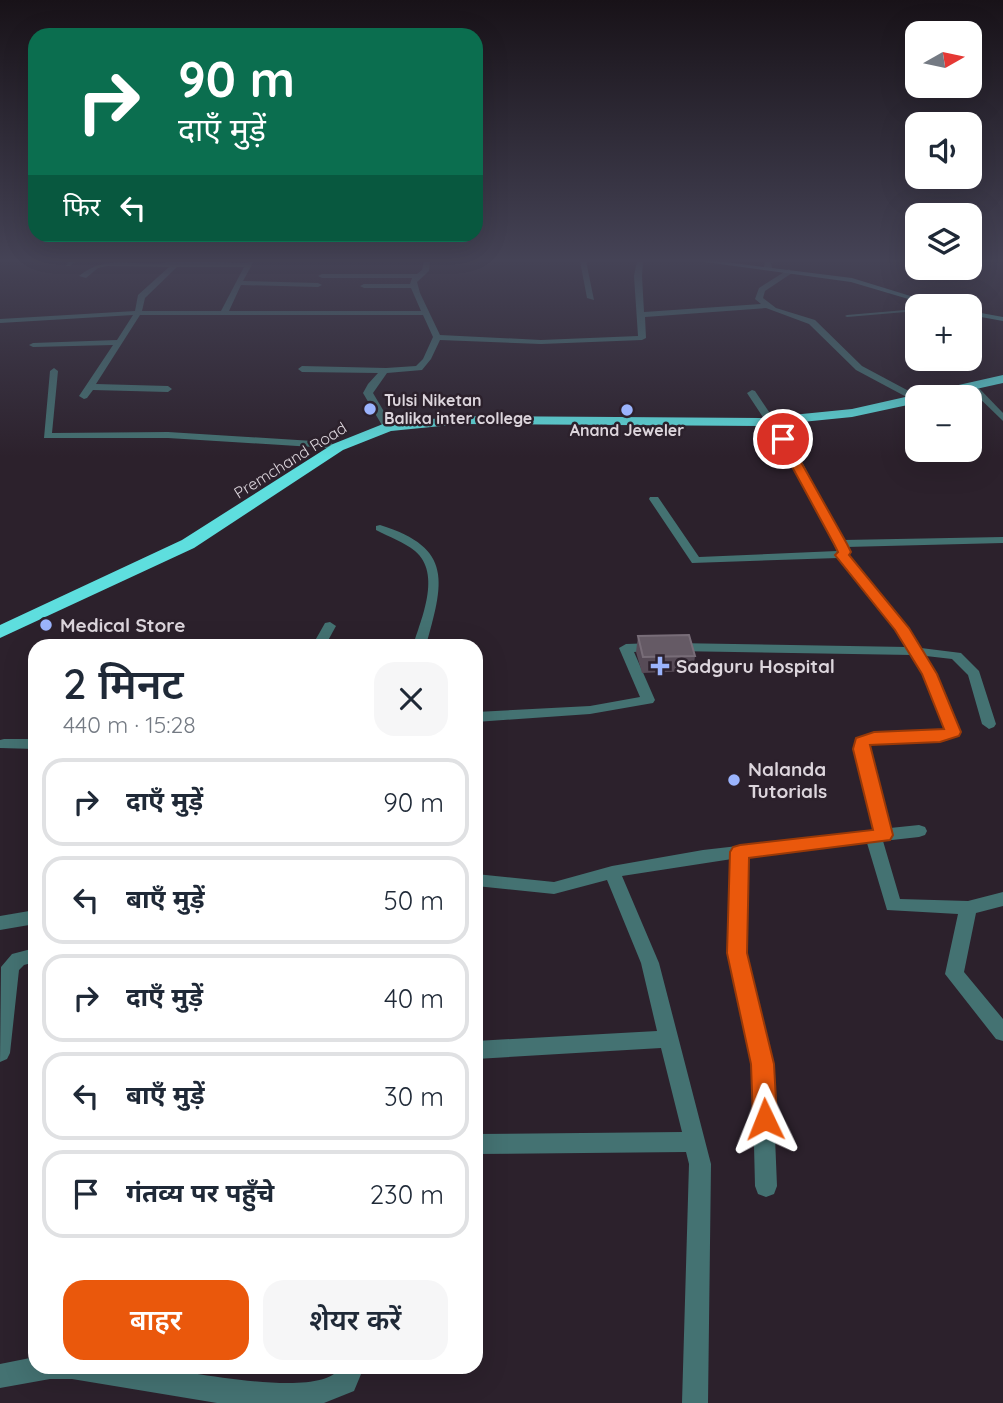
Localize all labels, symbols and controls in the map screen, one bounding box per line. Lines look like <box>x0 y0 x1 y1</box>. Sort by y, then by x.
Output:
north arrow <box>905 21 982 98</box>
map controls <box>905 21 982 462</box>
text: 90 m <box>178 48 295 109</box>
icon: right <box>63 56 154 147</box>
text: दाएँ मुड़ें <box>178 109 266 149</box>
button: sound <box>905 112 982 189</box>
icon: left <box>114 189 152 227</box>
text: फिर <box>63 190 100 223</box>
button: layers <box>905 203 982 280</box>
button: + <box>905 294 982 371</box>
button: − <box>905 385 982 462</box>
place label: Tulsi Niketan Balika inter college <box>384 390 532 428</box>
marker: Tulsi Niketan Balika inter college <box>362 401 378 417</box>
marker: Anand Jeweler <box>619 402 635 418</box>
pin <box>753 409 813 469</box>
street label: Premchand Road <box>230 417 350 503</box>
place label: Anand Jeweler <box>570 420 684 440</box>
icon: arrive <box>764 420 802 458</box>
place label: Medical Store <box>60 613 185 637</box>
marker: Medical Store <box>38 617 54 633</box>
place label: Sadguru Hospital <box>676 654 835 678</box>
marker: Sadguru Hospital <box>650 656 670 676</box>
text: 2 मिनट <box>63 657 184 710</box>
button: close <box>374 662 448 736</box>
text: 440 m · 15:28 <box>63 710 196 739</box>
place label: Nalanda Tutorials <box>748 757 827 803</box>
marker: Nalanda Tutorials <box>726 772 742 788</box>
icon: right <box>67 783 105 821</box>
text: दाएँ मुड़ें <box>126 784 203 817</box>
text: 90 m <box>383 786 444 819</box>
icon: left <box>67 881 105 919</box>
text: बाएँ मुड़ें <box>126 882 205 915</box>
text: 50 m <box>384 884 444 917</box>
icon: right <box>67 979 105 1017</box>
text: दाएँ मुड़ें <box>126 980 203 1013</box>
text: 40 m <box>384 982 444 1015</box>
icon: left <box>67 1077 105 1115</box>
text: बाएँ मुड़ें <box>126 1078 205 1111</box>
text: 30 m <box>384 1080 444 1113</box>
position arrow <box>728 1082 802 1156</box>
icon: arrive <box>67 1175 105 1213</box>
text: गंतव्य पर पहुँचे <box>126 1176 274 1209</box>
text: 230 m <box>370 1178 444 1211</box>
button: बाहर <box>63 1280 249 1360</box>
button: शेयर करें <box>263 1280 448 1360</box>

